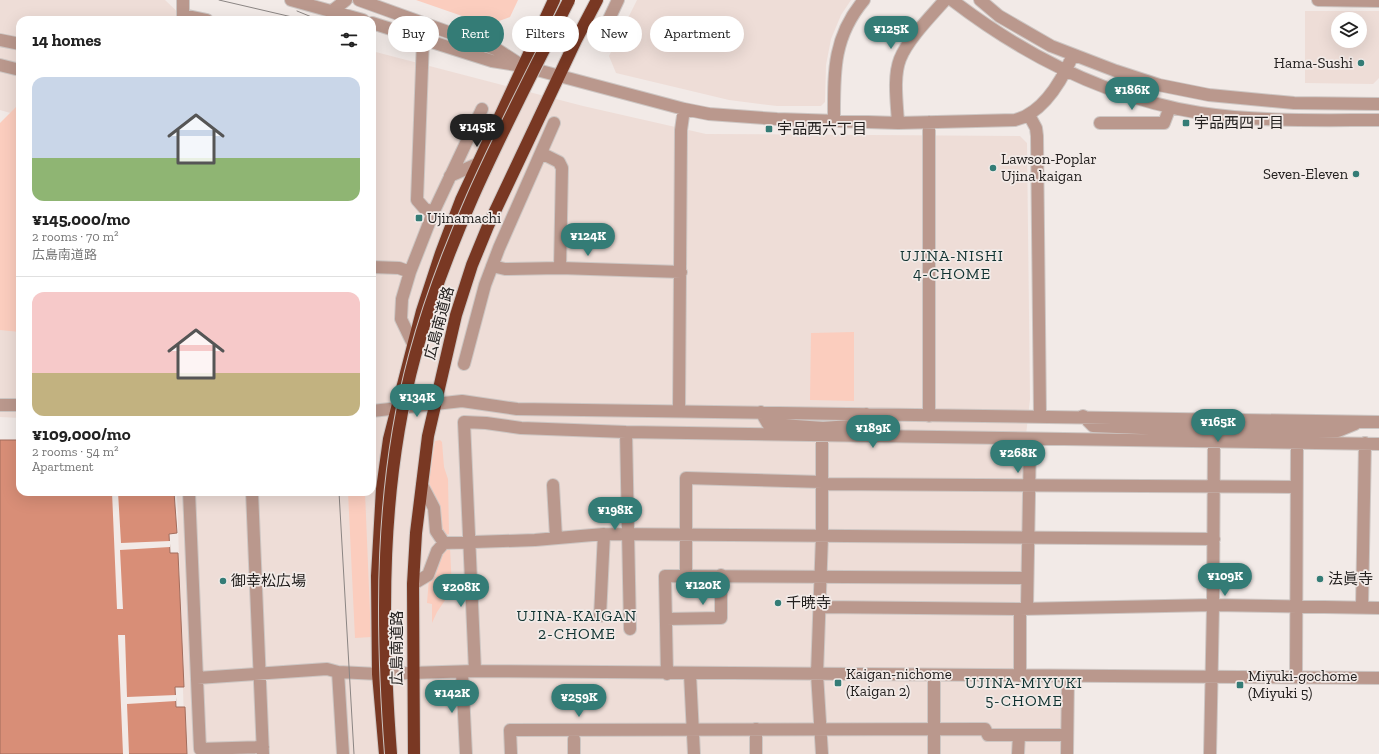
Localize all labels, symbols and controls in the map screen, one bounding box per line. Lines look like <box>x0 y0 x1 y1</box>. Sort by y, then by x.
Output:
map controls <box>1331 12 1367 48</box>
button: layers <box>1331 12 1367 48</box>
chip: Buy <box>388 16 439 52</box>
chip: Rent <box>447 16 504 52</box>
chip: Filters <box>512 16 579 52</box>
chip: New <box>587 16 642 52</box>
chip: Apartment <box>650 16 744 52</box>
pin: ¥125K <box>863 16 919 50</box>
text: ¥125K <box>873 21 909 36</box>
icon: filters <box>338 29 360 51</box>
text: 14 homes <box>32 30 101 50</box>
place label: Hama-Sushi <box>1274 54 1353 72</box>
marker: Hama-Sushi <box>1356 58 1366 68</box>
pin: ¥186K <box>1104 77 1160 111</box>
text: ¥186K <box>1114 82 1150 97</box>
icon: home <box>160 103 232 175</box>
pin: ¥145K <box>449 114 505 148</box>
place label: 宇品西四丁目 <box>1194 114 1284 132</box>
marker: 宇品西四丁目 <box>1181 118 1191 128</box>
text: ¥145K <box>459 119 495 134</box>
place label: 宇品西六丁目 <box>777 120 867 138</box>
marker: 宇品西六丁目 <box>764 124 774 134</box>
place label: Lawson-Poplar Ujina kaigan <box>1001 150 1097 185</box>
marker: Lawson-Poplar Ujina kaigan <box>988 163 998 173</box>
place label: Seven-Eleven <box>1263 165 1348 183</box>
marker: Seven-Eleven <box>1351 169 1361 179</box>
text: ¥145,000/mo <box>32 209 130 229</box>
place label: Ujinamachi <box>427 209 501 227</box>
marker: Ujinamachi <box>414 213 424 223</box>
pin: ¥124K <box>560 223 616 257</box>
text: ¥124K <box>570 228 606 243</box>
text: 2 rooms · 70 m² <box>32 229 118 244</box>
district label: UJINA-NISHI 4-CHOME <box>900 246 1004 283</box>
text: 広島南道路 <box>32 247 97 262</box>
street label: 広島南道路 <box>421 284 457 362</box>
icon: home <box>160 318 232 390</box>
pin: ¥134K <box>389 384 445 418</box>
text: ¥134K <box>399 389 435 404</box>
pin: ¥165K <box>1190 409 1246 443</box>
text: ¥165K <box>1200 414 1236 429</box>
pin: ¥189K <box>845 415 901 449</box>
text: ¥189K <box>855 420 891 435</box>
text: ¥109,000/mo <box>32 424 131 444</box>
pin: ¥268K <box>990 440 1046 474</box>
text: 2 rooms · 54 m² <box>32 444 118 459</box>
text: ¥268K <box>999 445 1037 460</box>
text: Apartment <box>32 459 94 474</box>
pin: ¥198K <box>587 497 643 531</box>
text: ¥198K <box>597 502 633 517</box>
pin: ¥109K <box>1197 563 1253 597</box>
text: ¥109K <box>1207 568 1243 583</box>
place label: 法眞寺 <box>1328 570 1373 588</box>
place label: 御幸松広場 <box>231 572 306 590</box>
pin: ¥120K <box>675 572 731 606</box>
pin: ¥208K <box>433 574 489 608</box>
marker: 法眞寺 <box>1315 574 1325 584</box>
marker: 御幸松広場 <box>218 576 228 586</box>
text: ¥120K <box>685 577 721 592</box>
text: ¥208K <box>442 579 480 594</box>
place label: 千暁寺 <box>786 594 831 612</box>
marker: 千暁寺 <box>773 598 783 608</box>
district label: UJINA-KAIGAN 2-CHOME <box>517 606 637 643</box>
street label: 広島南道路 <box>388 610 406 686</box>
place label: Kaigan-nichome (Kaigan 2) <box>846 665 952 700</box>
place label: Miyuki-gochome (Miyuki 5) <box>1248 667 1357 702</box>
district label: UJINA-MIYUKI 5-CHOME <box>965 673 1083 710</box>
marker: Kaigan-nichome (Kaigan 2) <box>833 678 843 688</box>
pin: ¥142K <box>424 680 480 714</box>
marker: Miyuki-gochome (Miyuki 5) <box>1235 680 1245 690</box>
pin: ¥259K <box>551 684 607 718</box>
text: ¥142K <box>434 685 470 700</box>
text: ¥259K <box>560 689 598 704</box>

